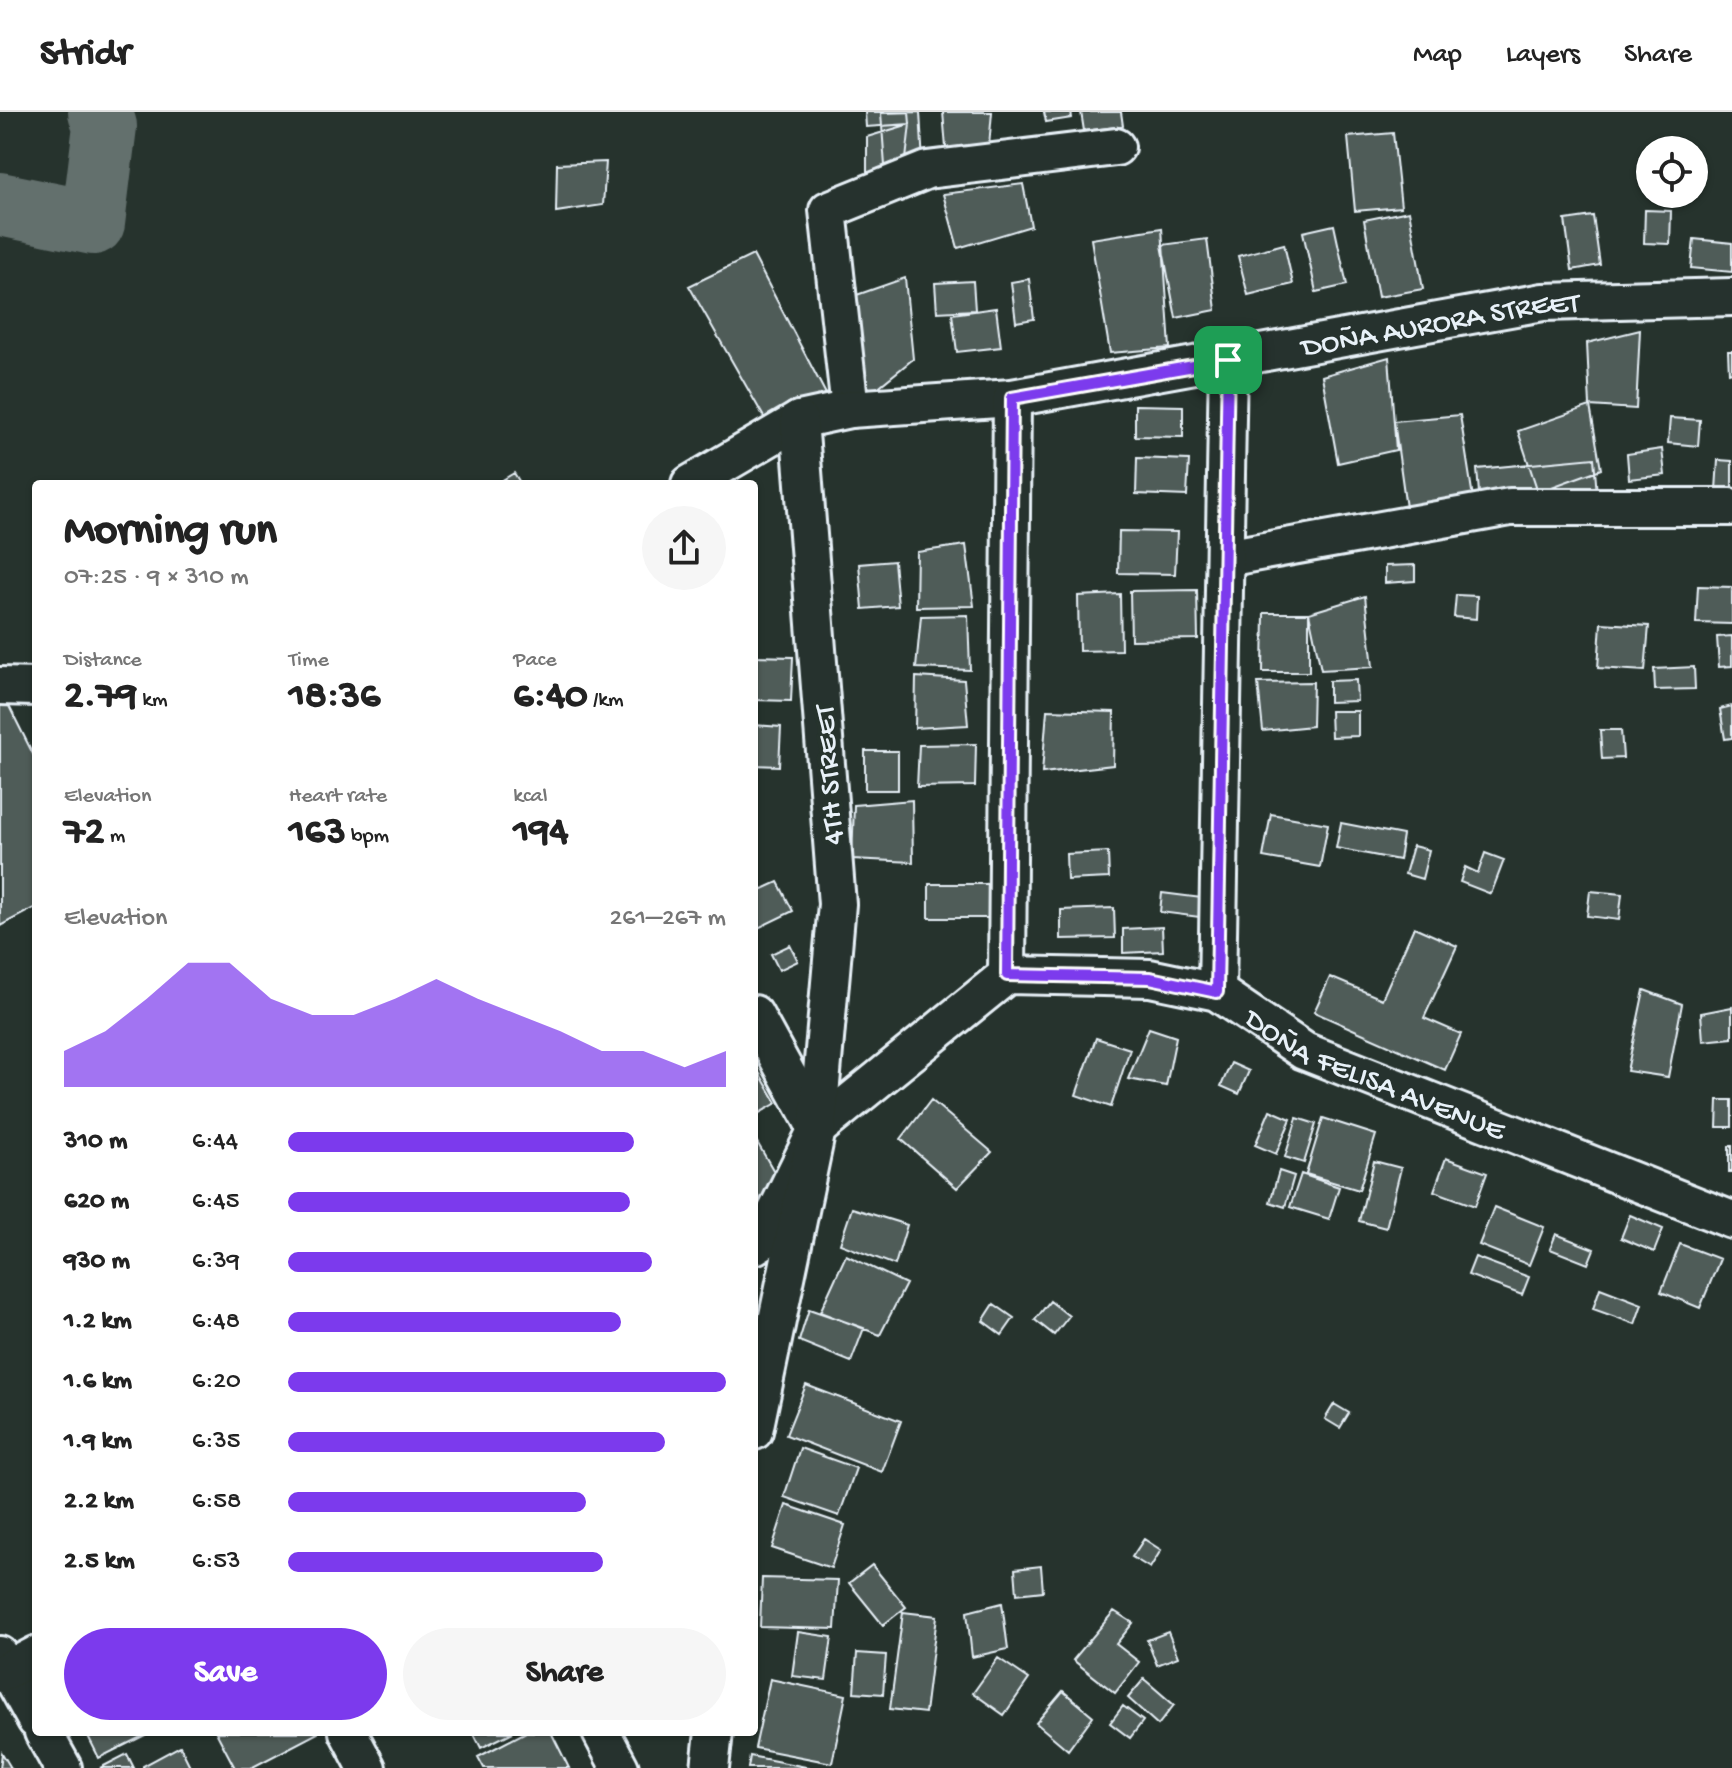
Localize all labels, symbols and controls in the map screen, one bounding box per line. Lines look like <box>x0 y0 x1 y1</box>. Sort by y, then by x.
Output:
text: Stridr <box>40 33 131 77</box>
text: Map <box>1413 39 1462 72</box>
text: Layers <box>1506 39 1580 72</box>
text: Share <box>1624 39 1692 72</box>
map controls <box>1636 136 1708 208</box>
button: locate <box>1636 136 1708 208</box>
street label: DOÑA AURORA STREET <box>1297 288 1581 368</box>
pin <box>1194 326 1262 394</box>
icon: arrive <box>1206 338 1250 382</box>
button: share <box>642 506 726 590</box>
text: Morning run <box>64 507 277 559</box>
text: 07:25 · 9 × 310 m <box>64 563 249 594</box>
text: Distance <box>64 648 142 674</box>
text: Time <box>289 648 329 674</box>
text: Pace <box>513 648 557 674</box>
text: 2.79 <box>64 674 137 721</box>
text: 18:36 <box>289 674 380 721</box>
text: 6:40 <box>513 674 588 721</box>
text: km <box>137 688 168 714</box>
text: /km <box>588 688 624 714</box>
street label: 4TH STREET <box>809 702 854 846</box>
text: Elevation <box>64 784 151 810</box>
text: Heart rate <box>289 784 387 810</box>
text: kcal <box>513 784 548 810</box>
text: 72 <box>64 810 104 857</box>
text: 163 <box>289 810 346 857</box>
text: 194 <box>513 810 568 857</box>
text: m <box>104 824 125 850</box>
text: bpm <box>346 824 389 850</box>
text: Elevation <box>64 904 167 935</box>
text: 261–267 m <box>610 904 726 935</box>
street label: DOÑA FELISA AVENUE <box>1235 1002 1510 1151</box>
text: 310 m <box>64 1127 127 1158</box>
text: 6:44 <box>192 1127 238 1158</box>
text: 620 m <box>64 1187 129 1218</box>
text: 6:45 <box>192 1187 239 1218</box>
text: 930 m <box>64 1247 130 1278</box>
text: 6:39 <box>192 1247 240 1278</box>
text: 1.2 km <box>64 1307 132 1338</box>
text: 6:48 <box>192 1307 240 1338</box>
text: 1.6 km <box>64 1367 132 1398</box>
text: 6:20 <box>192 1367 241 1398</box>
text: 1.9 km <box>64 1427 132 1458</box>
text: 6:35 <box>192 1427 241 1458</box>
text: 2.2 km <box>64 1487 134 1518</box>
text: 6:58 <box>192 1487 241 1518</box>
text: 2.5 km <box>64 1547 135 1578</box>
text: 6:53 <box>192 1547 241 1578</box>
button: Save <box>64 1628 387 1720</box>
button: Share <box>403 1628 726 1720</box>

